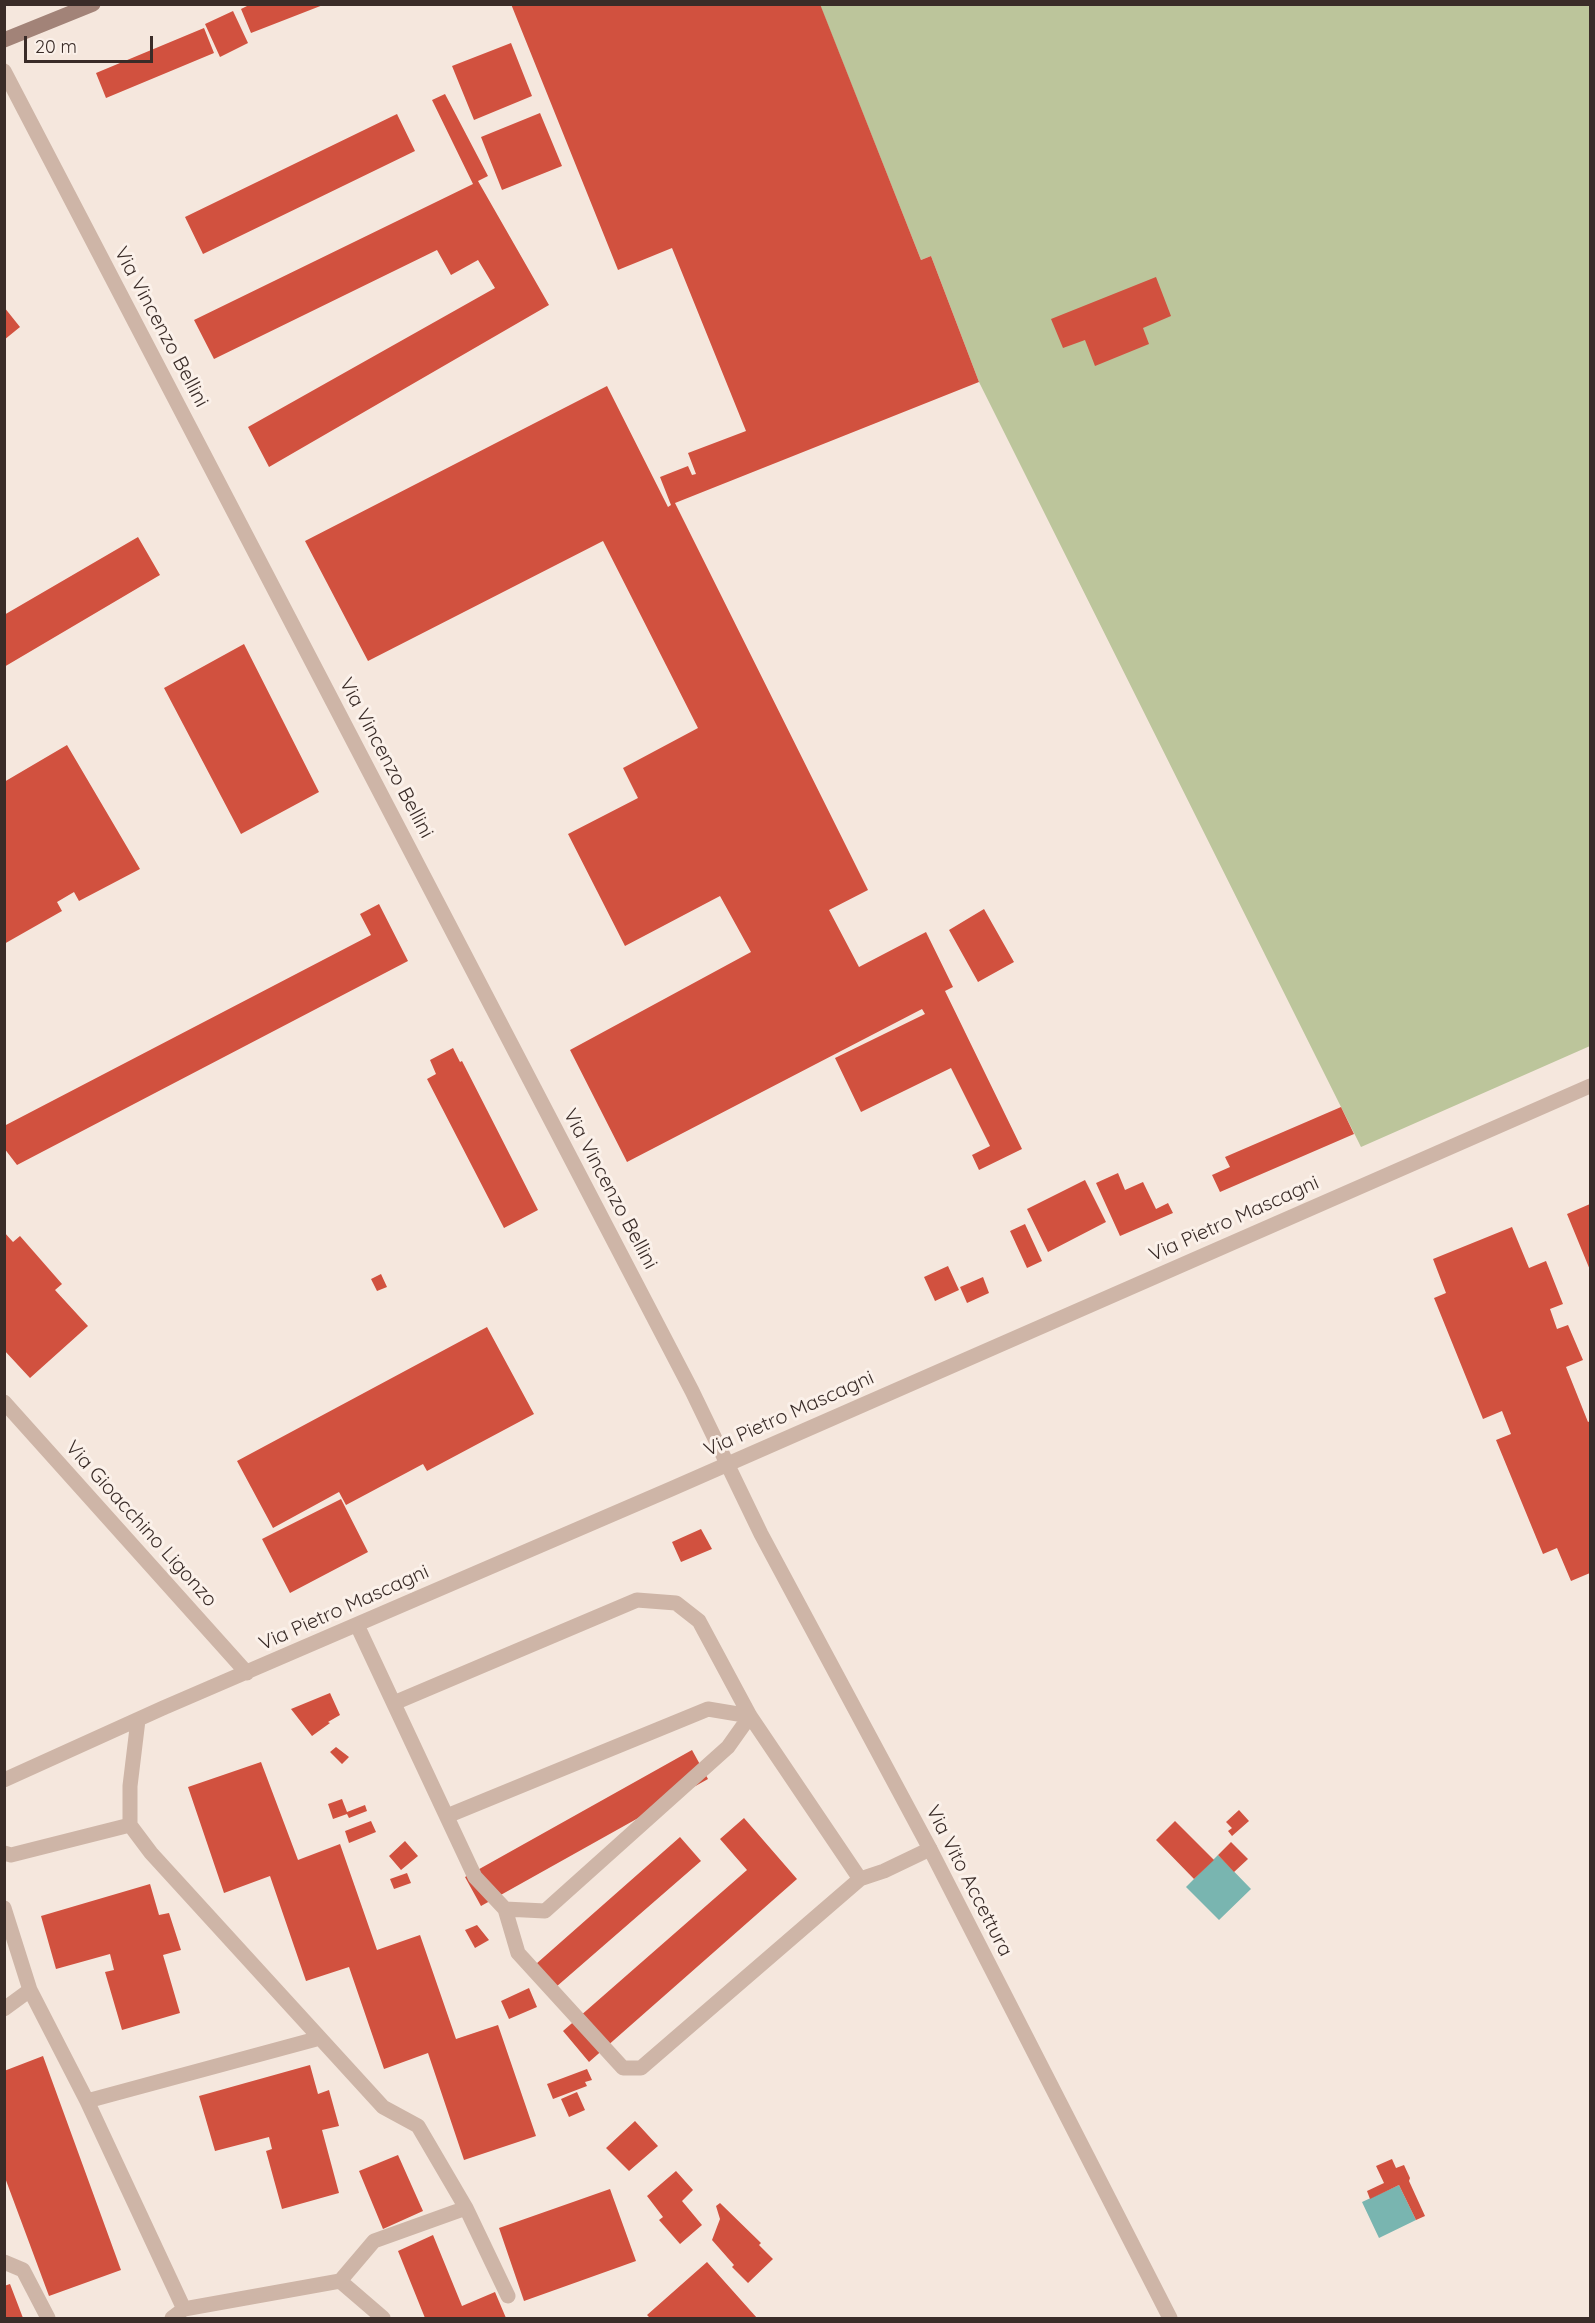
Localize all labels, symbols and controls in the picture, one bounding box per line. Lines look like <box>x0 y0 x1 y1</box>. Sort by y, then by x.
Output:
scale bar <box>27 24 156 62</box>
text: 20 m <box>35 35 77 58</box>
street label: Via Vincenzo Bellini <box>109 243 213 411</box>
street label: Via Vincenzo Bellini <box>334 674 438 842</box>
street label: Via Vincenzo Bellini <box>558 1105 662 1273</box>
street label: Via Pietro Mascagni <box>1145 1171 1323 1267</box>
street label: Via Pietro Mascagni <box>700 1366 878 1462</box>
street label: Via Gioacchino Ligonzo <box>60 1436 222 1612</box>
street label: Via Pietro Mascagni <box>255 1560 433 1656</box>
street label: Via Vito Accettura <box>921 1801 1017 1961</box>

